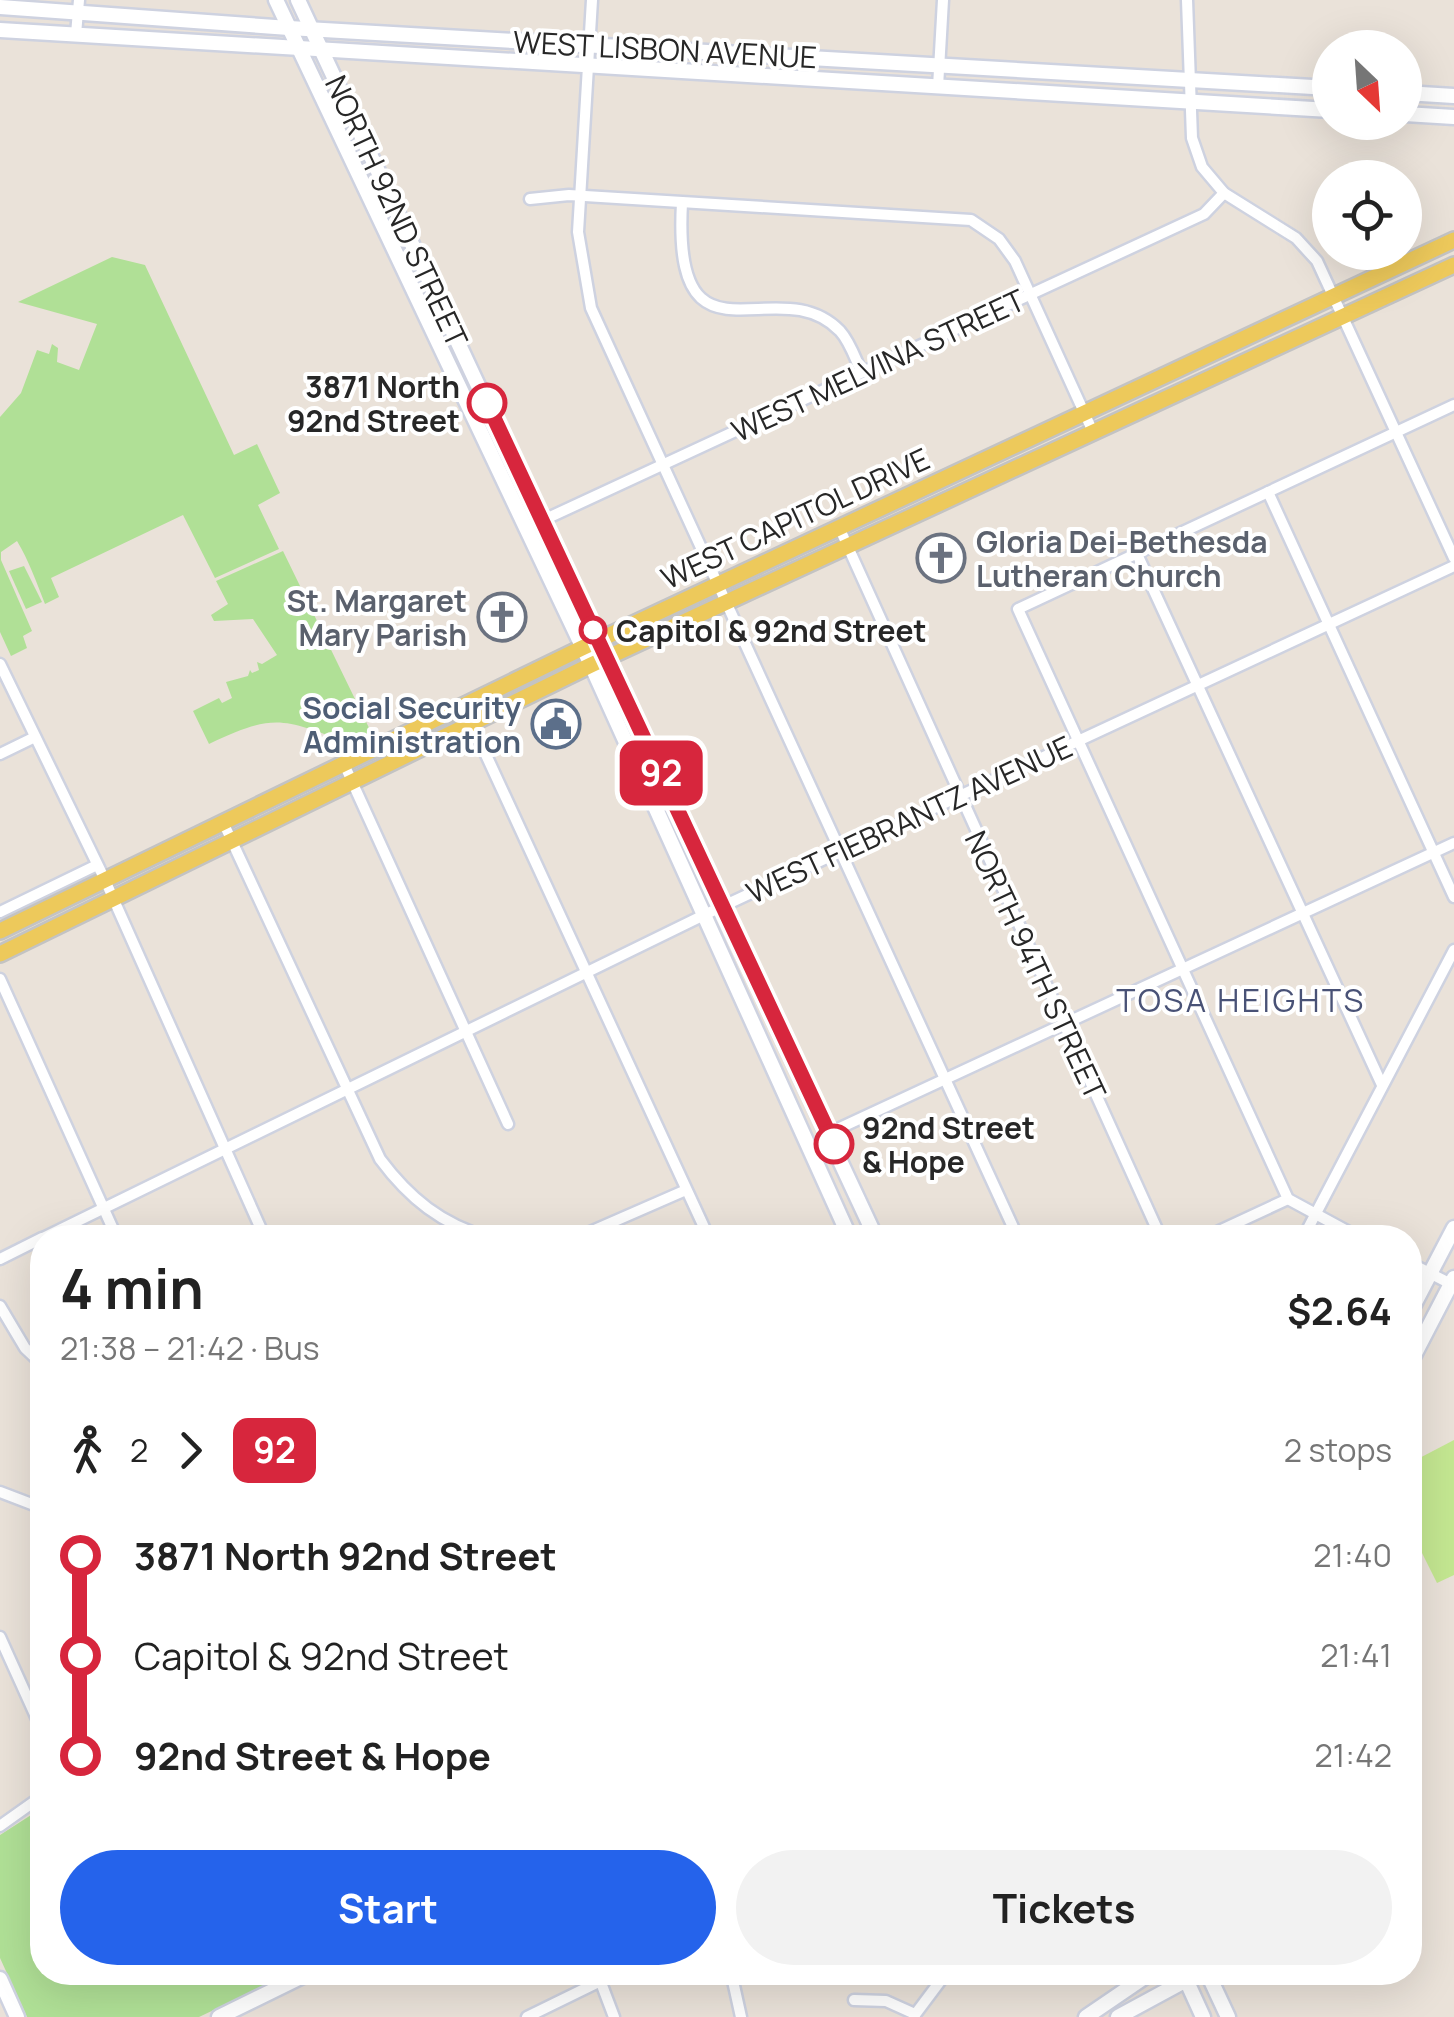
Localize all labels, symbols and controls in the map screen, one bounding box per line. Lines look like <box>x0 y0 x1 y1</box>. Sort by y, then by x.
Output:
street label: WEST LISBON AVENUE <box>512 21 818 77</box>
north arrow <box>1312 30 1422 140</box>
map controls <box>1312 30 1422 270</box>
street label: NORTH 92ND STREET <box>316 68 478 354</box>
button: locate <box>1312 160 1422 270</box>
street label: WEST MELVINA STREET <box>725 279 1031 451</box>
place label: 3871 North 92nd Street <box>287 366 460 441</box>
marker: 3871 North 92nd Street <box>468 384 506 422</box>
street label: WEST CAPITOL DRIVE <box>654 438 936 598</box>
place label: Gloria Dei-Bethesda Lutheran Church <box>976 521 1268 596</box>
church icon: Gloria Dei-Bethesda Lutheran Church <box>915 532 967 584</box>
place label: St. Margaret Mary Parish <box>286 580 467 655</box>
church icon: St. Margaret Mary Parish <box>476 591 528 643</box>
place label: Capitol & 92nd Street <box>616 610 927 651</box>
marker: Capitol & 92nd Street <box>580 617 606 643</box>
place label: Social Security Administration <box>302 687 521 762</box>
public building icon: Social Security Administration <box>530 698 582 750</box>
street label: WEST FIEBRANTZ AVENUE <box>739 725 1079 913</box>
line badge: 92 <box>616 740 706 806</box>
text: 92 <box>640 749 682 797</box>
street label: NORTH 94TH STREET <box>956 824 1116 1106</box>
district label: TOSA HEIGHTS <box>1116 978 1366 1022</box>
place label: 92nd Street & Hope <box>862 1107 1035 1182</box>
marker: 92nd Street & Hope <box>815 1125 853 1163</box>
text: 4 min <box>60 1250 204 1326</box>
text: $2.64 <box>1287 1284 1392 1336</box>
text: 21:38 – 21:42 · Bus <box>60 1326 320 1370</box>
icon: walk <box>60 1423 115 1478</box>
icon: forward <box>163 1423 218 1478</box>
text: 92 <box>253 1426 296 1474</box>
text: 2 <box>130 1428 148 1472</box>
text: 2 stops <box>1284 1428 1392 1472</box>
text: 3871 North 92nd Street <box>134 1529 557 1581</box>
text: 21:40 <box>1313 1533 1392 1577</box>
text: Capitol & 92nd Street <box>134 1629 509 1681</box>
text: 21:41 <box>1320 1633 1392 1677</box>
text: 92nd Street & Hope <box>134 1729 491 1781</box>
text: 21:42 <box>1315 1733 1392 1777</box>
button: Start <box>60 1850 716 1965</box>
button: Tickets <box>736 1850 1392 1965</box>

